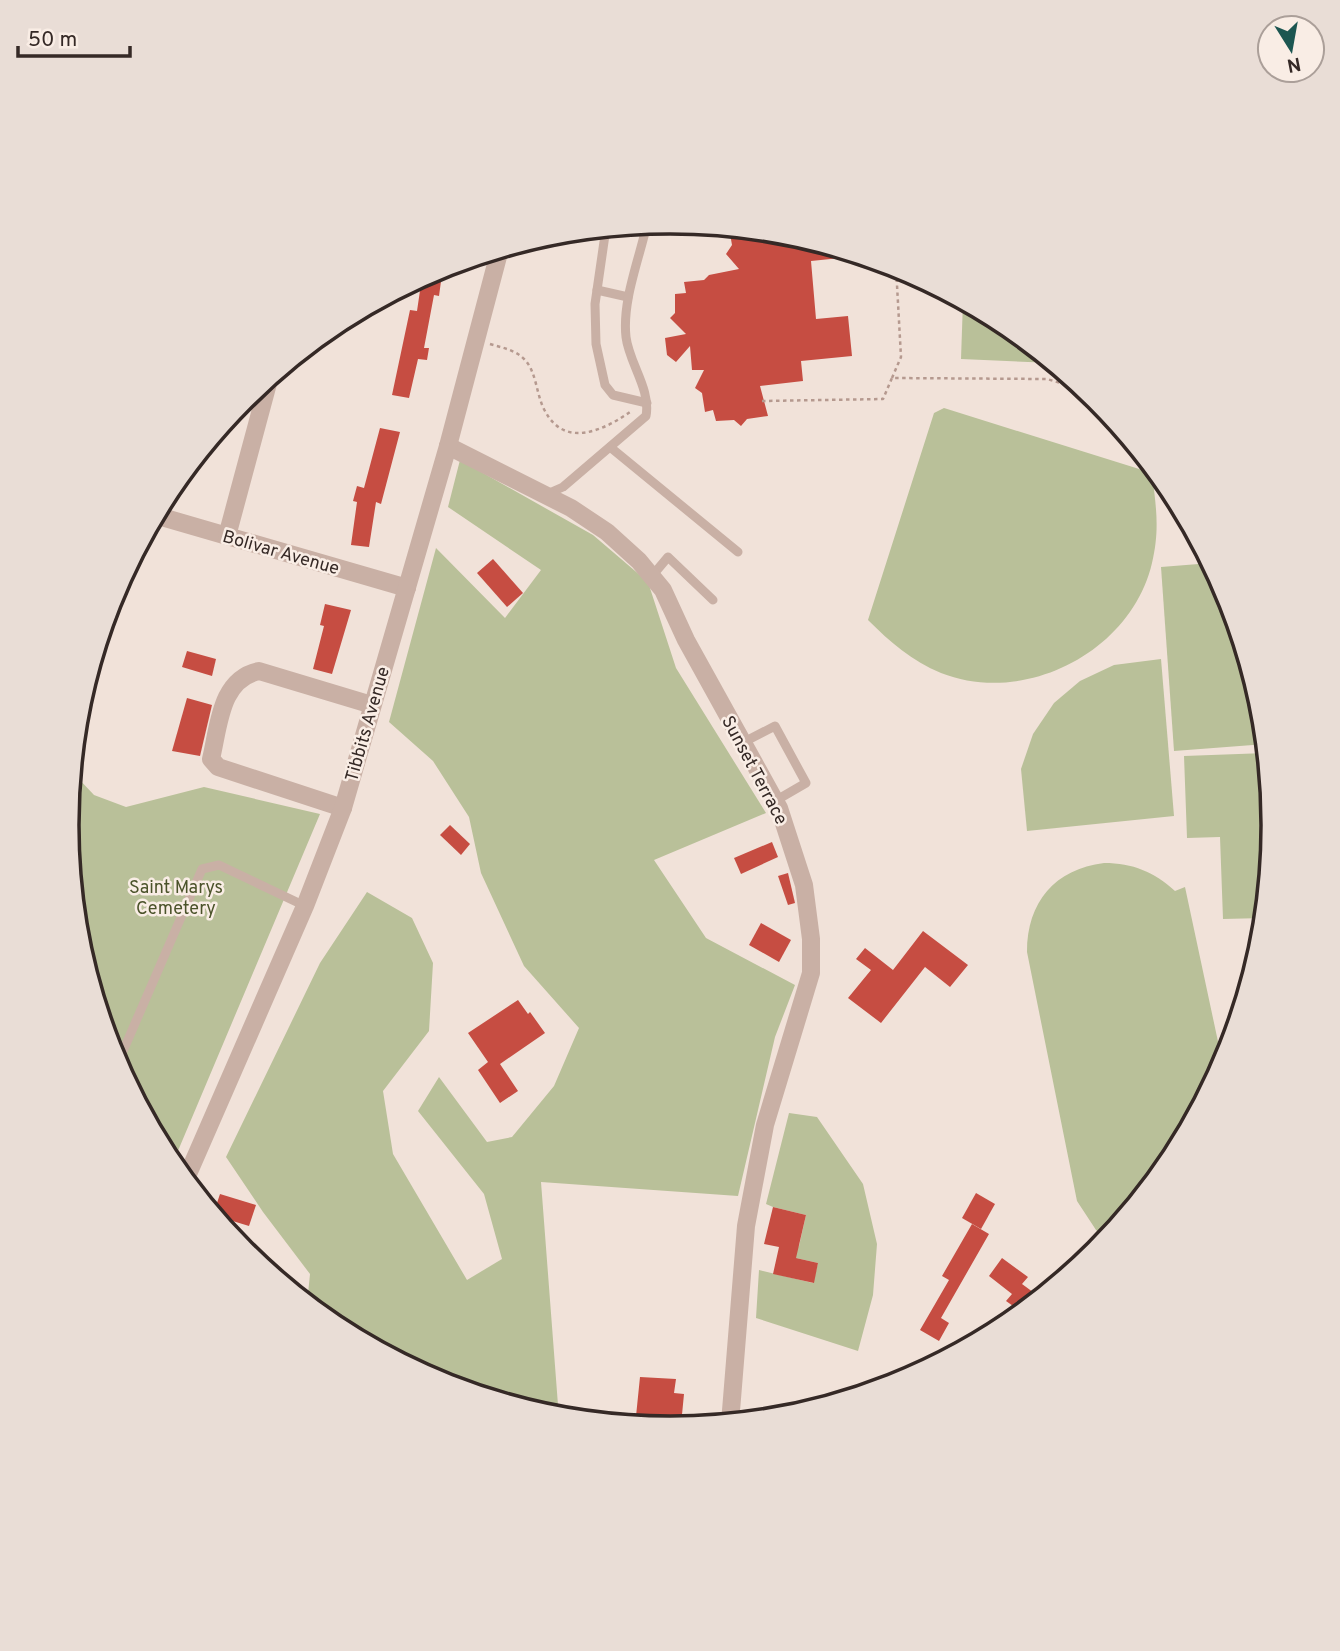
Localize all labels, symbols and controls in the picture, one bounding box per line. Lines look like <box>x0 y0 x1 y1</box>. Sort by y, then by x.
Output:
scale bar <box>18 14 130 58</box>
north arrow <box>1256 14 1326 84</box>
text: 50 m <box>28 27 77 54</box>
text: N <box>1285 51 1303 77</box>
street label: Bolivar Avenue <box>219 526 342 581</box>
street label: Tibbits Avenue <box>341 664 396 785</box>
street label: Sunset Terrace <box>715 712 792 829</box>
park label: Saint Marys Cemetery <box>129 877 223 921</box>

